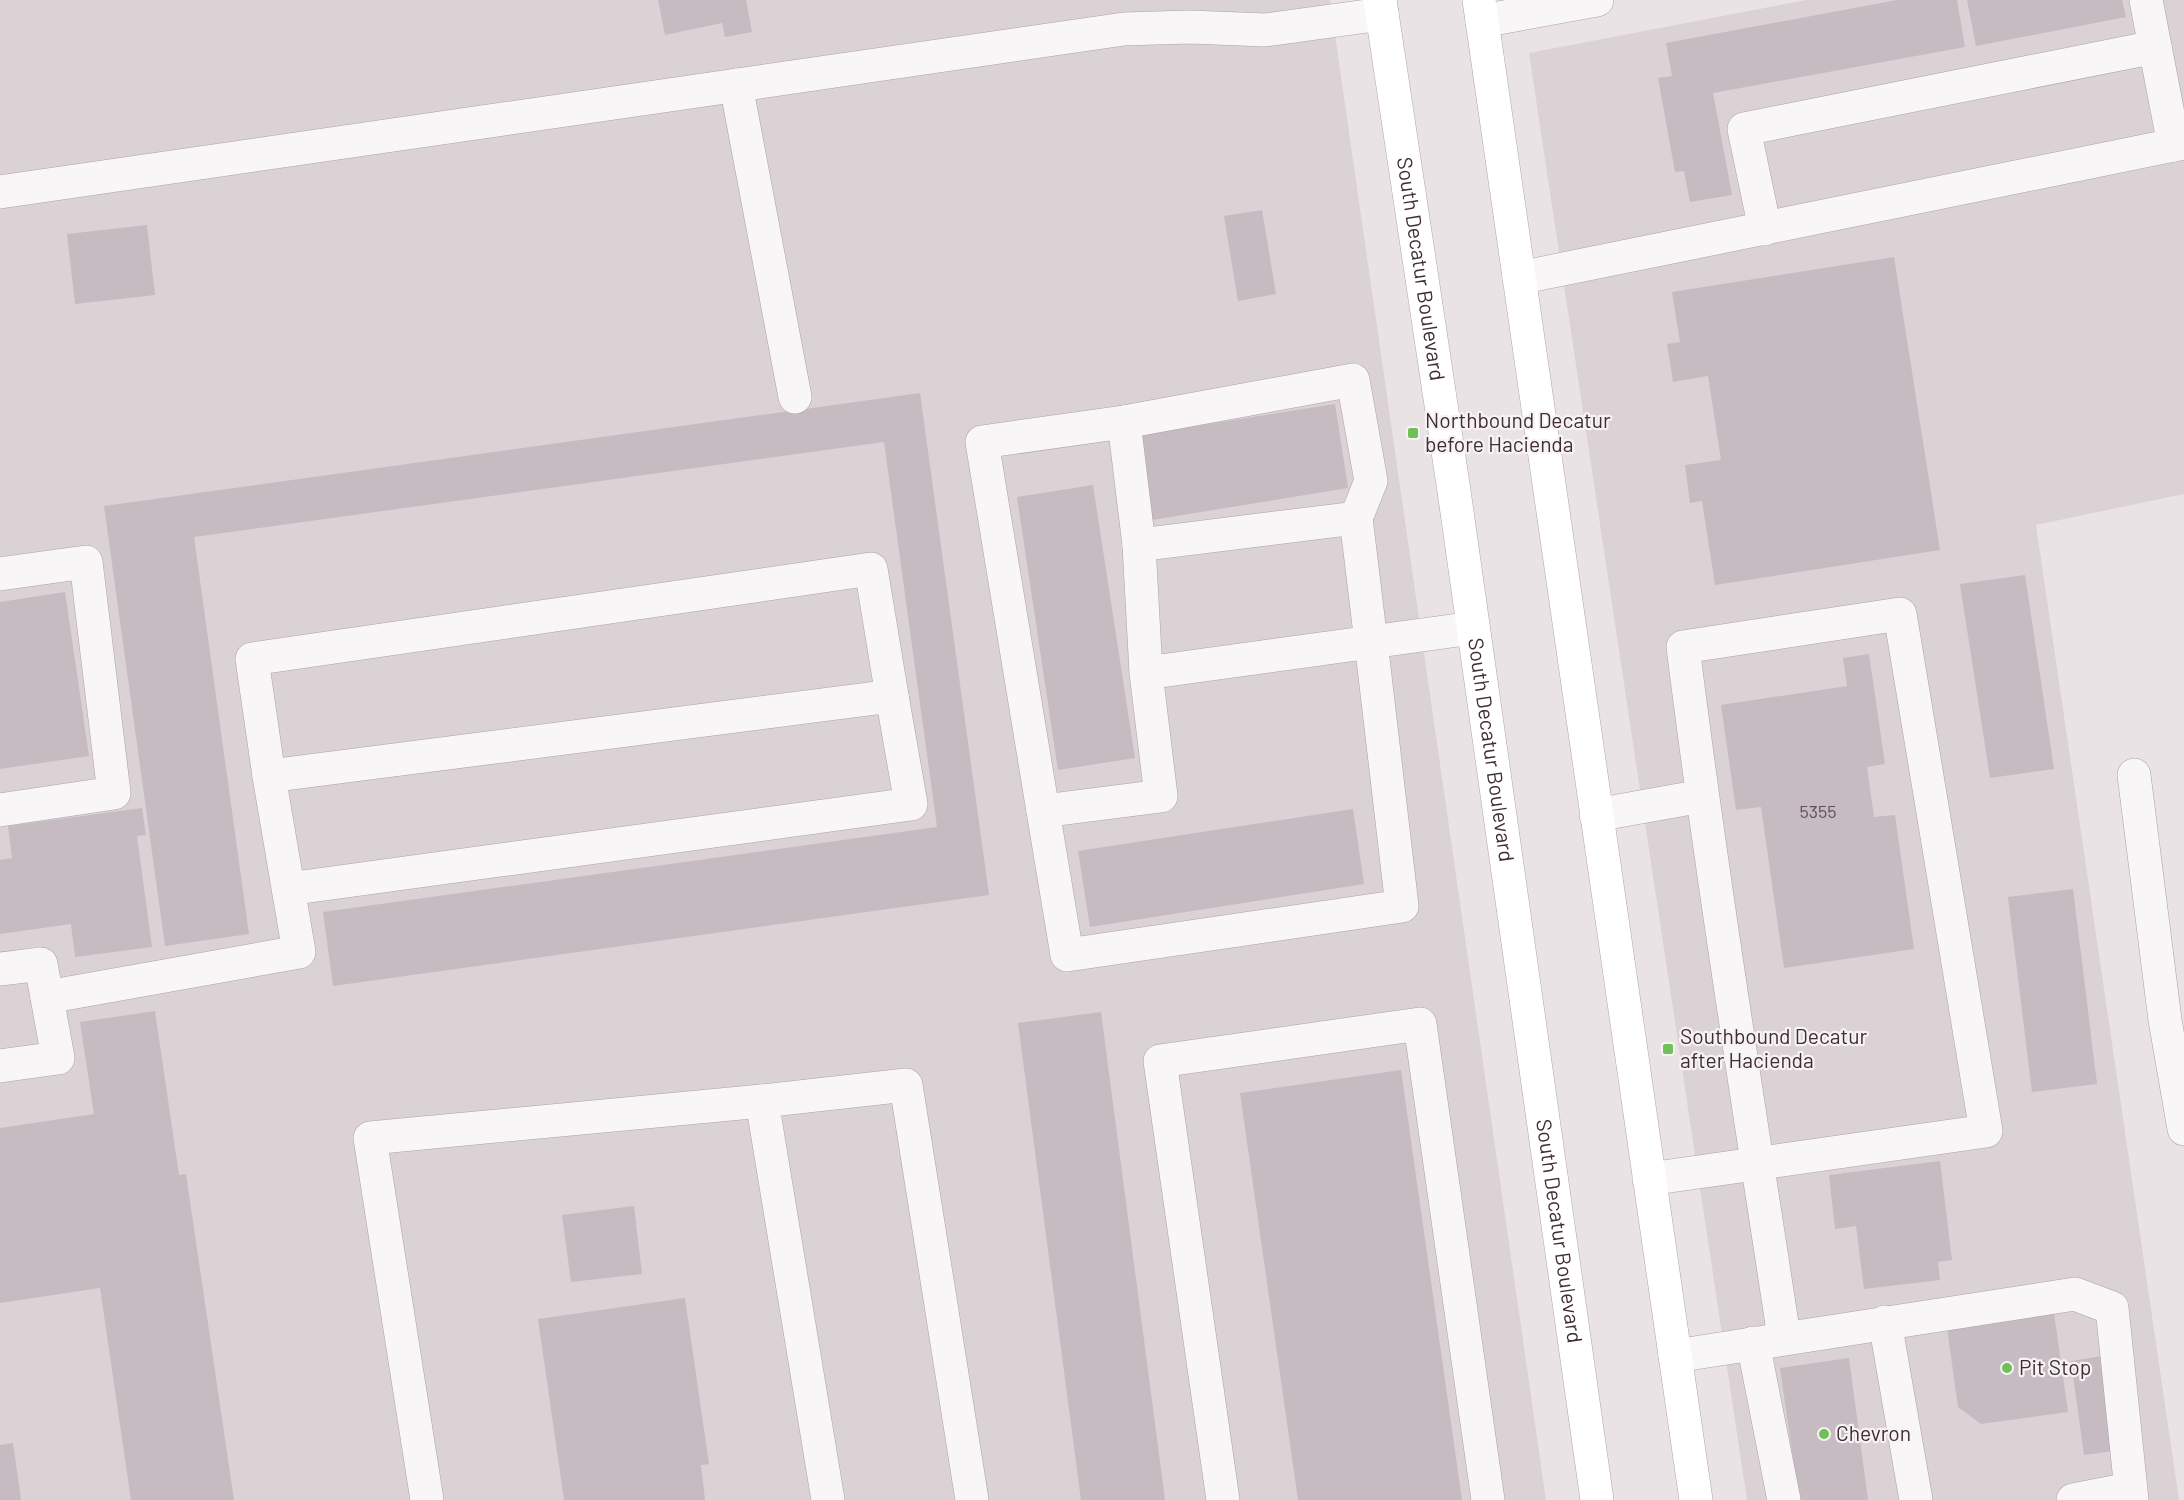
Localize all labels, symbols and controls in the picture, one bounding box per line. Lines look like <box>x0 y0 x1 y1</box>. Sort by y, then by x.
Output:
street label: South Decatur Boulevard <box>1393 155 1451 382</box>
place label: Northbound Decatur before Hacienda <box>1425 407 1611 456</box>
marker: Northbound Decatur before Hacienda <box>1406 426 1420 440</box>
street label: South Decatur Boulevard <box>1464 636 1520 863</box>
house number: 5355 <box>1799 800 1837 822</box>
place label: Southbound Decatur after Hacienda <box>1680 1023 1867 1072</box>
marker: Southbound Decatur after Hacienda <box>1661 1042 1675 1056</box>
street label: South Decatur Boulevard <box>1532 1117 1589 1344</box>
place label: Pit Stop <box>2019 1354 2091 1379</box>
marker: Pit Stop <box>2000 1361 2014 1375</box>
place label: Chevron <box>1836 1420 1911 1445</box>
marker: Chevron <box>1817 1427 1831 1441</box>

